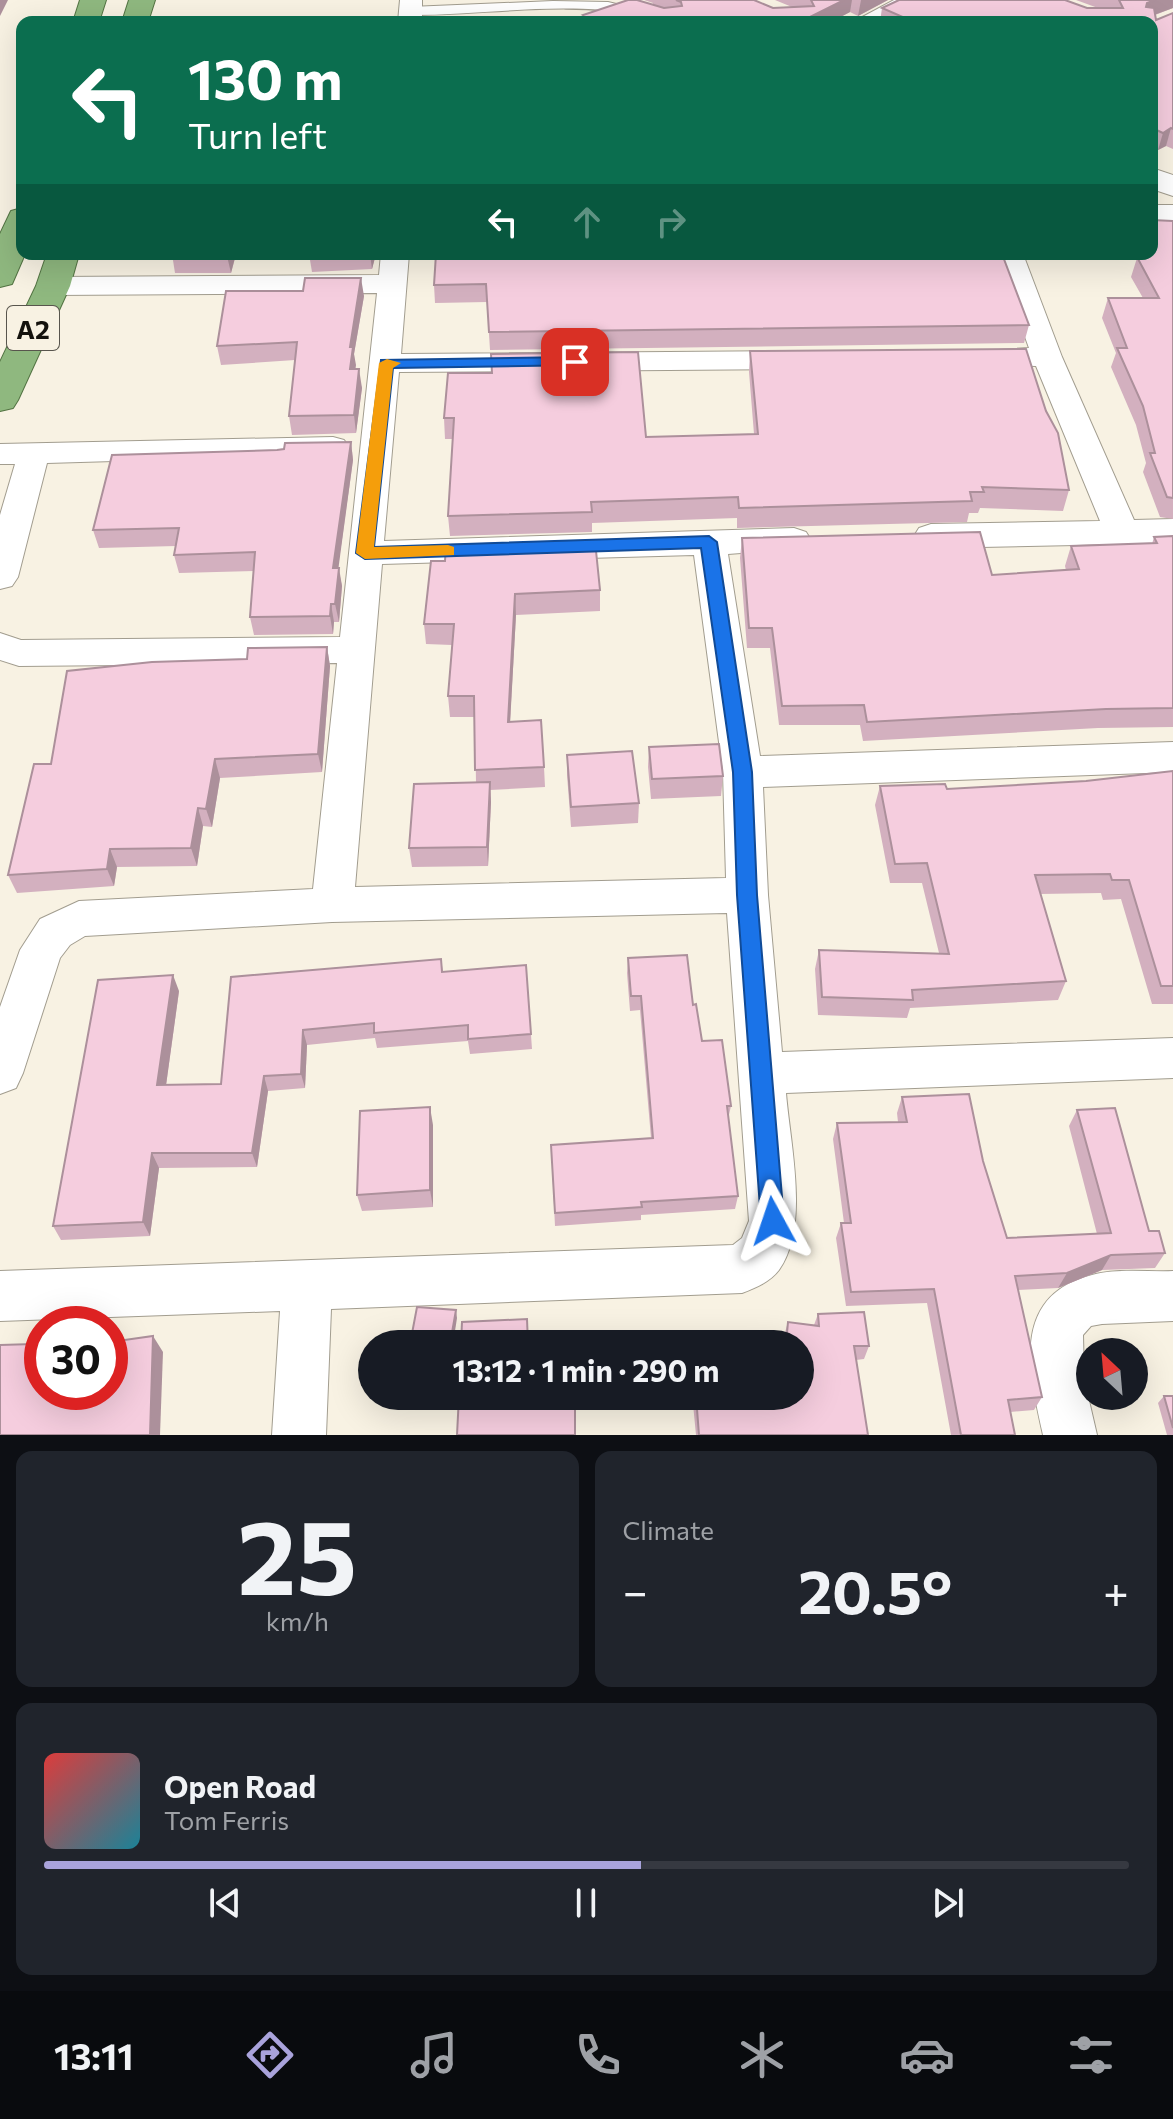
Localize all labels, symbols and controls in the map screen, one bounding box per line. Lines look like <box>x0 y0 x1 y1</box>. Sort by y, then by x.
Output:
text: 130 m <box>188 43 343 112</box>
icon: left <box>56 48 160 152</box>
text: Turn left <box>188 112 327 156</box>
icon: left <box>481 200 525 244</box>
icon: ahead <box>565 200 609 244</box>
icon: right <box>649 200 693 244</box>
road number: A2 <box>7 306 59 350</box>
pin <box>541 328 609 396</box>
icon: arrive <box>553 340 597 384</box>
position arrow <box>731 1179 815 1263</box>
speed limit sign: 30 <box>24 1306 128 1410</box>
north arrow <box>1076 1338 1148 1410</box>
map controls <box>1076 1338 1148 1410</box>
text: 13:12 · 1 min · 290 m <box>453 1351 719 1388</box>
text: 25 <box>237 1489 357 1616</box>
text: Climate <box>623 1514 714 1545</box>
text: 20.5° <box>798 1553 952 1626</box>
text: − <box>623 1563 648 1617</box>
text: + <box>1103 1563 1129 1617</box>
text: km/h <box>266 1605 329 1636</box>
text: Open Road <box>164 1767 316 1804</box>
text: Tom Ferris <box>164 1804 289 1835</box>
icon: previous <box>203 1881 247 1925</box>
icon: pause <box>564 1881 608 1925</box>
icon: next <box>926 1881 970 1925</box>
icon: directions <box>242 2027 298 2083</box>
icon: music <box>406 2027 462 2083</box>
icon: phone <box>570 2027 626 2083</box>
icon: climate <box>734 2027 790 2083</box>
icon: car <box>899 2027 955 2083</box>
icon: filters <box>1063 2027 1119 2083</box>
text: 13:11 <box>54 2033 133 2077</box>

